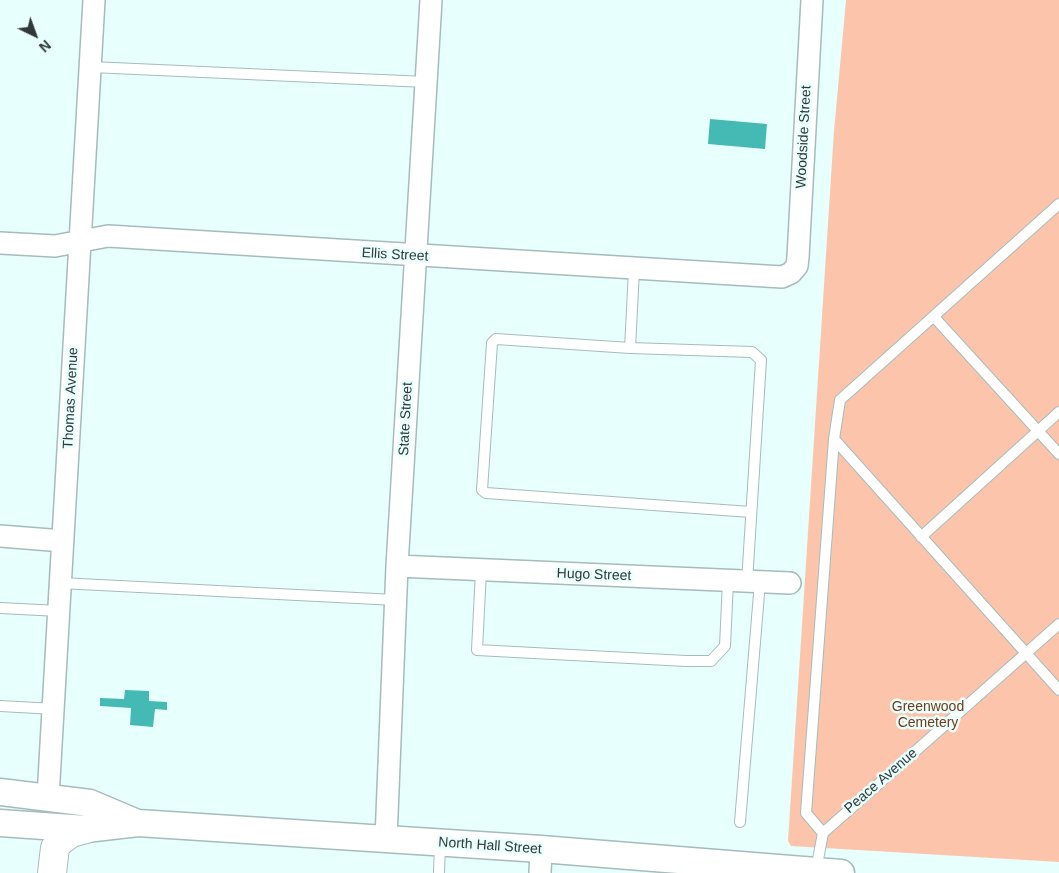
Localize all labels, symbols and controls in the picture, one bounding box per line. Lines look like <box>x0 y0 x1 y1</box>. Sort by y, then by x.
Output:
north arrow <box>10 10 60 60</box>
text: N <box>36 37 54 55</box>
street label: Woodside Street <box>793 85 815 189</box>
street label: Ellis Street <box>361 245 429 265</box>
street label: Thomas Avenue <box>60 347 82 449</box>
street label: State Street <box>396 382 416 456</box>
street label: Hugo Street <box>556 565 632 585</box>
park label: Greenwood Cemetery <box>892 699 964 732</box>
street label: Peace Avenue <box>841 745 921 817</box>
street label: North Hall Street <box>438 834 542 858</box>

